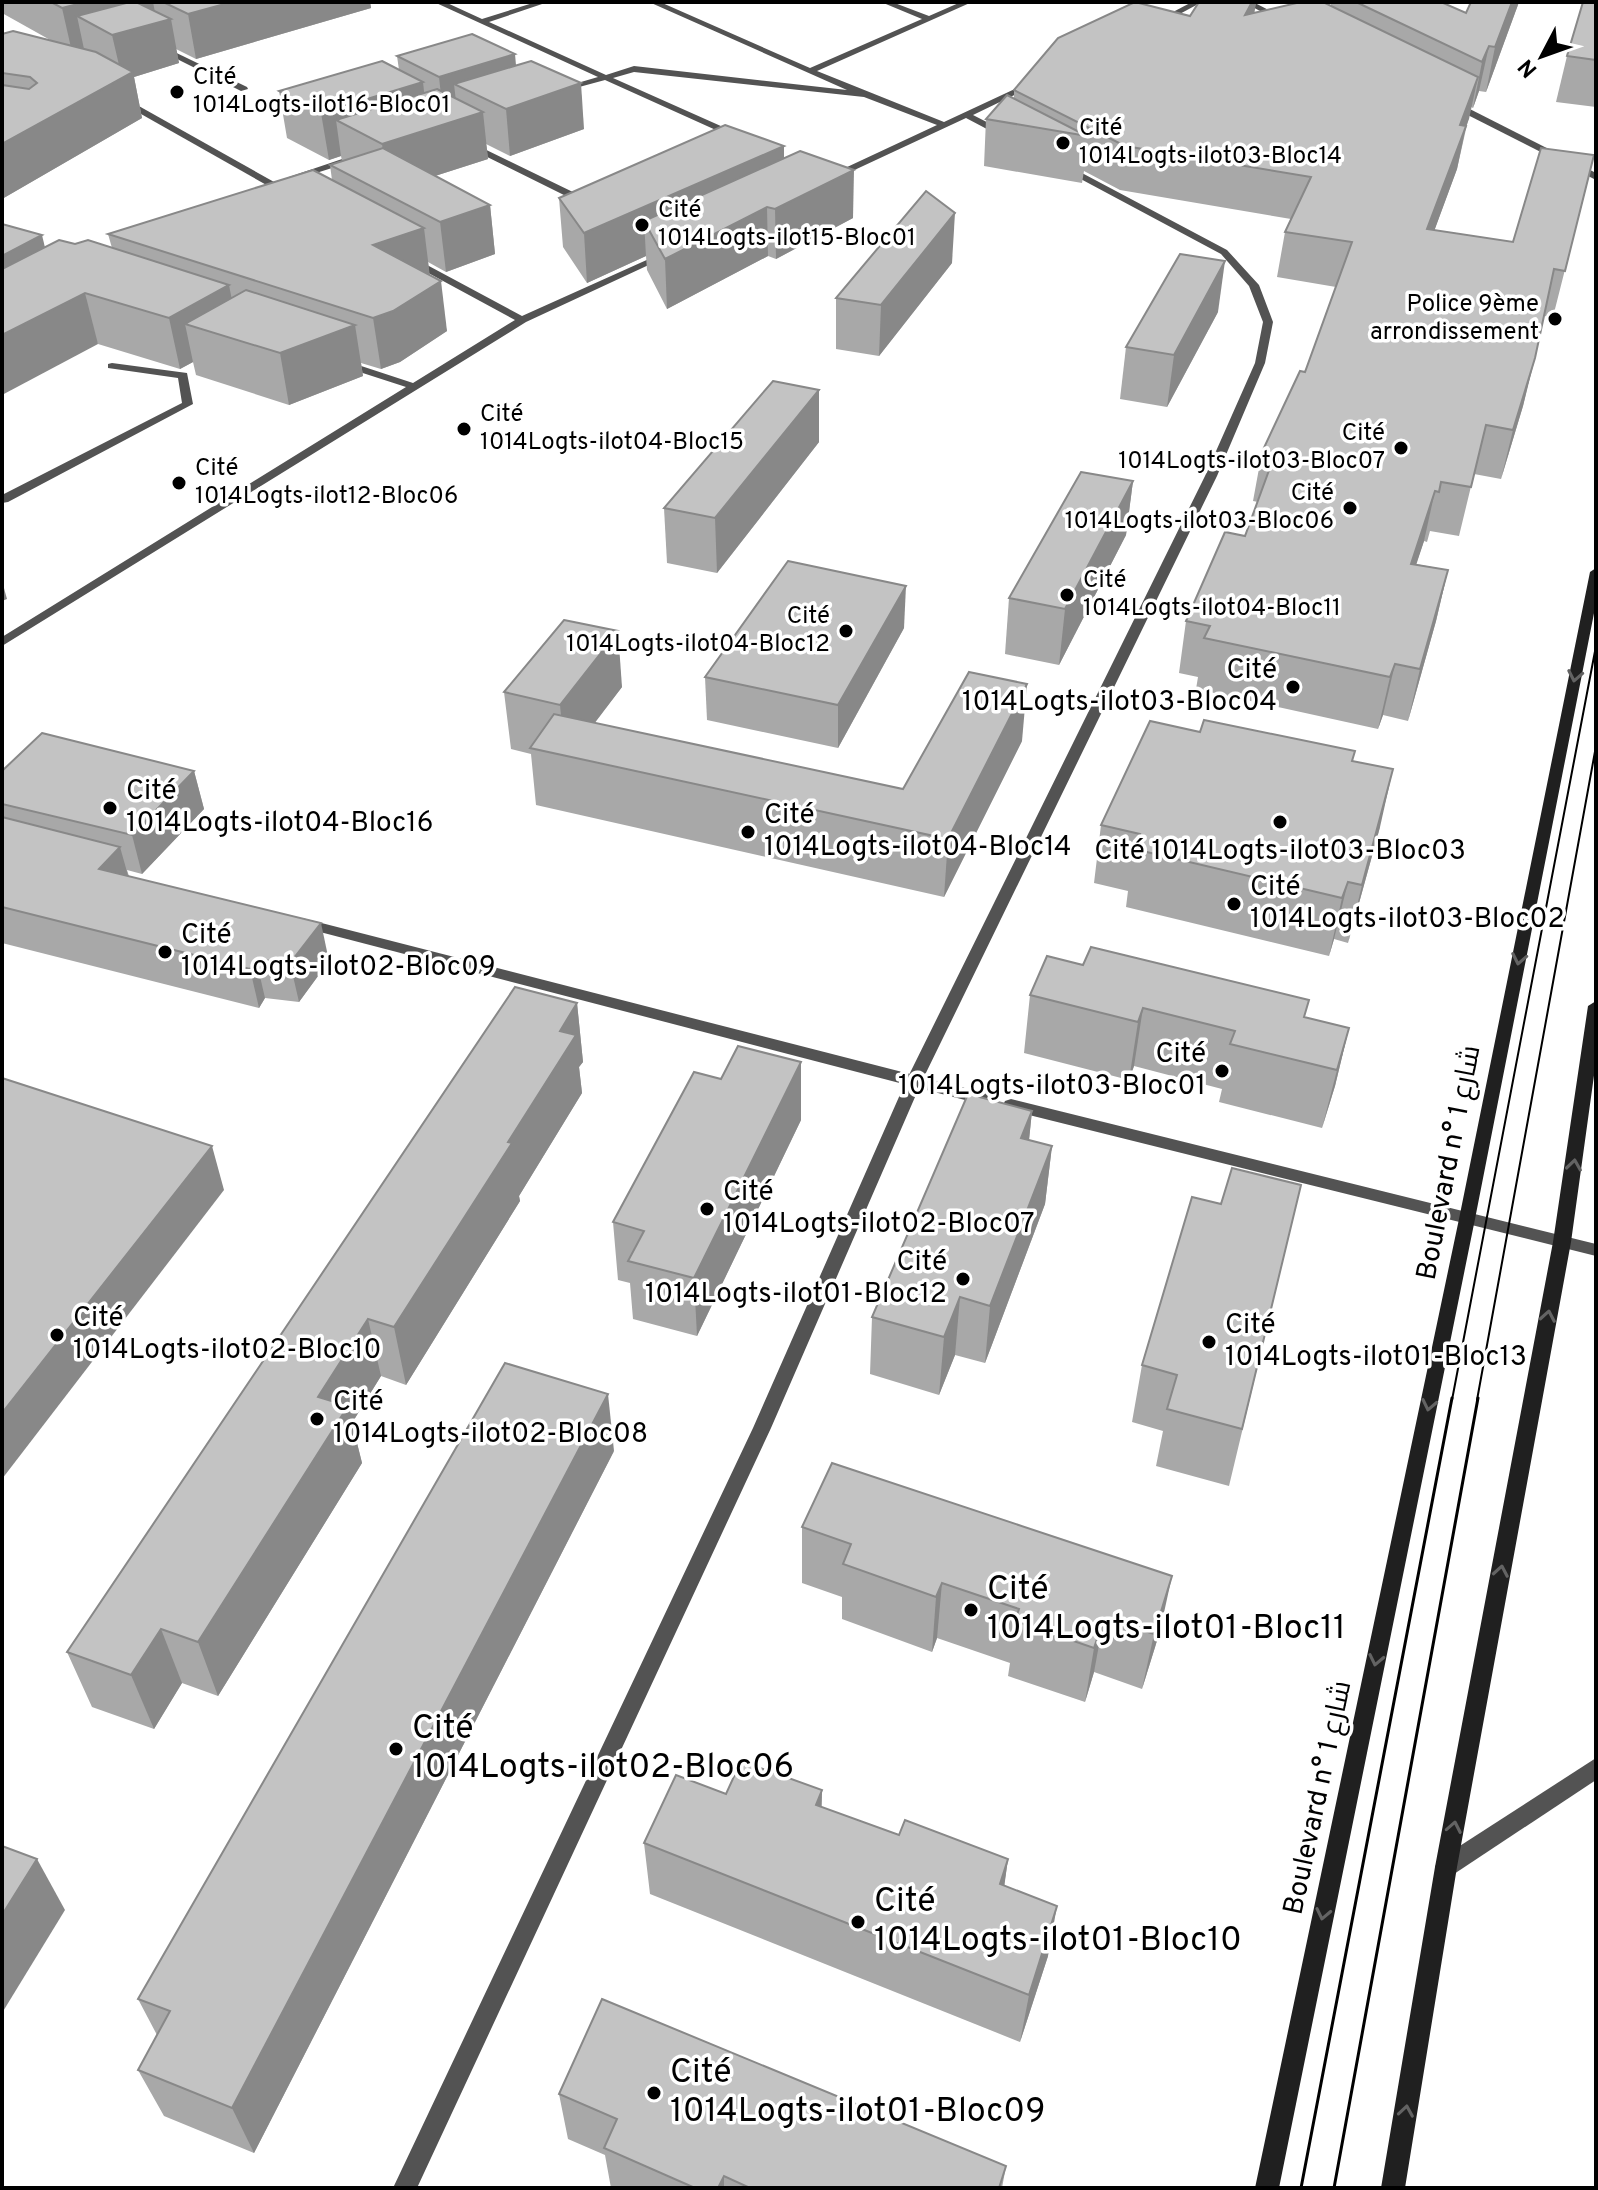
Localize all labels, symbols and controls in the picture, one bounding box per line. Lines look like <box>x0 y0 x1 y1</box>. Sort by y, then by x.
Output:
north arrow <box>1502 16 1582 96</box>
text: N <box>1513 53 1544 82</box>
place label: Cité 1014Logts-ilot16-Bloc01 <box>193 63 451 121</box>
marker: Cité 1014Logts-ilot16-Bloc01 <box>168 83 186 101</box>
place label: Cité 1014Logts-ilot03-Bloc14 <box>1079 114 1342 172</box>
marker: Cité 1014Logts-ilot03-Bloc14 <box>1054 134 1072 152</box>
place label: Cité 1014Logts-ilot15-Bloc01 <box>658 196 916 254</box>
marker: Cité 1014Logts-ilot15-Bloc01 <box>633 216 651 234</box>
place label: Police 9ème arrondissement <box>1370 290 1539 348</box>
marker: Police 9ème arrondissement <box>1546 310 1564 328</box>
place label: Cité 1014Logts-ilot04-Bloc15 <box>480 400 744 458</box>
place label: Cité 1014Logts-ilot03-Bloc07 <box>1118 419 1385 477</box>
marker: Cité 1014Logts-ilot04-Bloc15 <box>455 420 473 438</box>
marker: Cité 1014Logts-ilot03-Bloc07 <box>1392 439 1410 457</box>
place label: Cité 1014Logts-ilot12-Bloc06 <box>195 454 458 512</box>
marker: Cité 1014Logts-ilot12-Bloc06 <box>170 474 188 492</box>
place label: Cité 1014Logts-ilot03-Bloc06 <box>1065 479 1334 537</box>
marker: Cité 1014Logts-ilot03-Bloc06 <box>1341 499 1359 517</box>
place label: Cité 1014Logts-ilot04-Bloc11 <box>1083 566 1341 624</box>
marker: Cité 1014Logts-ilot04-Bloc11 <box>1058 586 1076 604</box>
place label: Cité 1014Logts-ilot04-Bloc12 <box>566 602 830 660</box>
marker: Cité 1014Logts-ilot04-Bloc12 <box>837 622 855 640</box>
place label: Cité 1014Logts-ilot03-Bloc04 <box>962 653 1277 721</box>
one-way arrow <box>1568 669 1585 683</box>
marker: Cité 1014Logts-ilot03-Bloc04 <box>1284 678 1302 696</box>
place label: Cité 1014Logts-ilot04-Bloc16 <box>126 774 433 842</box>
place label: Cité 1014Logts-ilot04-Bloc14 <box>764 798 1071 866</box>
marker: Cité 1014Logts-ilot04-Bloc16 <box>101 799 119 817</box>
marker: Cité 1014Logts-ilot03-Bloc03 <box>1271 813 1289 831</box>
marker: Cité 1014Logts-ilot04-Bloc14 <box>739 823 757 841</box>
place label: Cité 1014Logts-ilot03-Bloc03 <box>1094 834 1466 870</box>
place label: Cité 1014Logts-ilot03-Bloc02 <box>1250 870 1565 938</box>
marker: Cité 1014Logts-ilot03-Bloc02 <box>1225 895 1243 913</box>
place label: Cité 1014Logts-ilot02-Bloc09 <box>181 918 496 986</box>
marker: Cité 1014Logts-ilot02-Bloc09 <box>156 943 174 961</box>
one-way arrow <box>1512 952 1529 965</box>
place label: Cité 1014Logts-ilot03-Bloc01 <box>898 1037 1206 1105</box>
street label: Boulevard n° شارع 1 <box>1410 1043 1490 1283</box>
marker: Cité 1014Logts-ilot03-Bloc01 <box>1213 1062 1231 1080</box>
one-way arrow <box>1565 1158 1582 1172</box>
place label: Cité 1014Logts-ilot02-Bloc07 <box>723 1175 1035 1243</box>
marker: Cité 1014Logts-ilot02-Bloc07 <box>698 1200 716 1218</box>
place label: Cité 1014Logts-ilot01-Bloc12 <box>645 1245 947 1313</box>
marker: Cité 1014Logts-ilot01-Bloc12 <box>954 1270 972 1288</box>
place label: Cité 1014Logts-ilot02-Bloc10 <box>73 1301 381 1369</box>
place label: Cité 1014Logts-ilot01-Bloc13 <box>1225 1308 1527 1376</box>
one-way arrow <box>1539 1309 1556 1322</box>
marker: Cité 1014Logts-ilot02-Bloc10 <box>48 1326 66 1344</box>
marker: Cité 1014Logts-ilot01-Bloc13 <box>1200 1333 1218 1351</box>
place label: Cité 1014Logts-ilot02-Bloc08 <box>333 1385 648 1453</box>
one-way arrow <box>1421 1398 1438 1411</box>
marker: Cité 1014Logts-ilot02-Bloc08 <box>308 1410 326 1428</box>
one-way arrow <box>1492 1565 1509 1578</box>
place label: Cité 1014Logts-ilot01-Bloc11 <box>987 1569 1346 1651</box>
marker: Cité 1014Logts-ilot01-Bloc11 <box>962 1601 980 1619</box>
one-way arrow <box>1368 1652 1385 1666</box>
street label: Boulevard n° شارع 1 <box>1277 1678 1361 1918</box>
place label: Cité 1014Logts-ilot02-Bloc06 <box>412 1708 794 1790</box>
marker: Cité 1014Logts-ilot02-Bloc06 <box>387 1740 405 1758</box>
one-way arrow <box>1444 1820 1461 1834</box>
place label: Cité 1014Logts-ilot01-Bloc10 <box>874 1881 1242 1963</box>
one-way arrow <box>1316 1908 1333 1921</box>
marker: Cité 1014Logts-ilot01-Bloc10 <box>849 1913 867 1931</box>
place label: Cité 1014Logts-ilot01-Bloc09 <box>670 2052 1045 2134</box>
marker: Cité 1014Logts-ilot01-Bloc09 <box>645 2084 663 2102</box>
one-way arrow <box>1397 2104 1414 2118</box>

